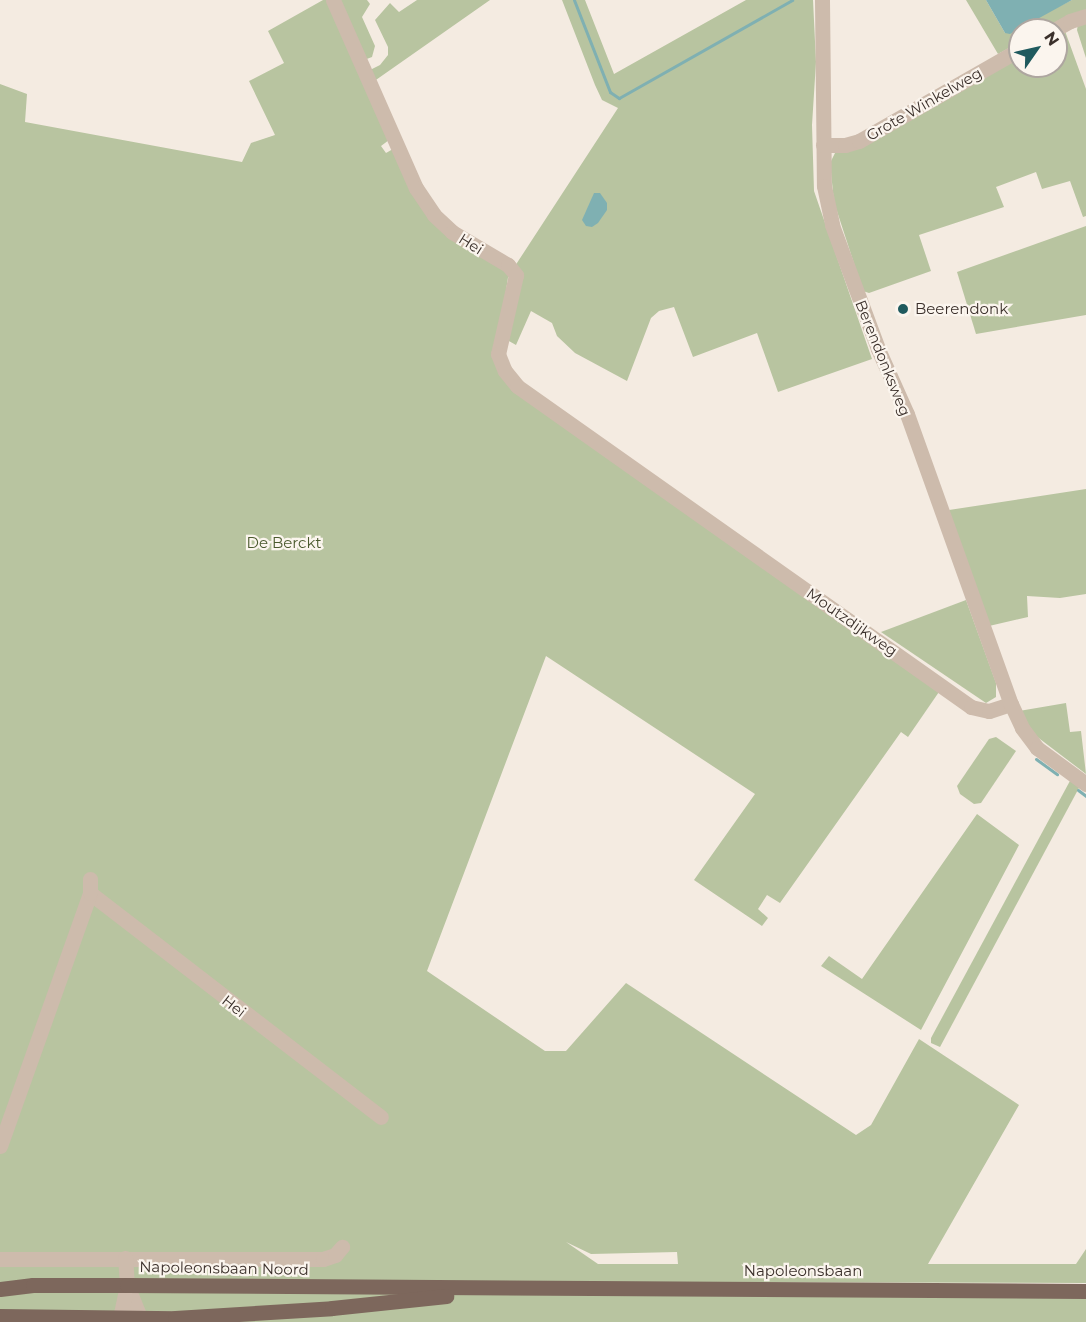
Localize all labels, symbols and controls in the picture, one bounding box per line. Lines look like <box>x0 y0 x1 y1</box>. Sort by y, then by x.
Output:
north arrow <box>1008 18 1068 78</box>
text: N <box>1040 28 1063 49</box>
street label: Grote Winkelweg <box>863 64 985 144</box>
street label: Hei <box>456 230 486 258</box>
street label: Berendonksweg <box>852 297 914 419</box>
place label: Beerendonk <box>915 300 1008 318</box>
marker: Beerendonk <box>896 302 910 316</box>
park label: De Berckt <box>247 534 321 552</box>
street label: Moutzdijkweg <box>803 584 901 660</box>
street label: Hei <box>218 991 250 1021</box>
street label: Napoleonsbaan Noord <box>139 1258 309 1278</box>
street label: Napoleonsbaan <box>744 1262 862 1280</box>

